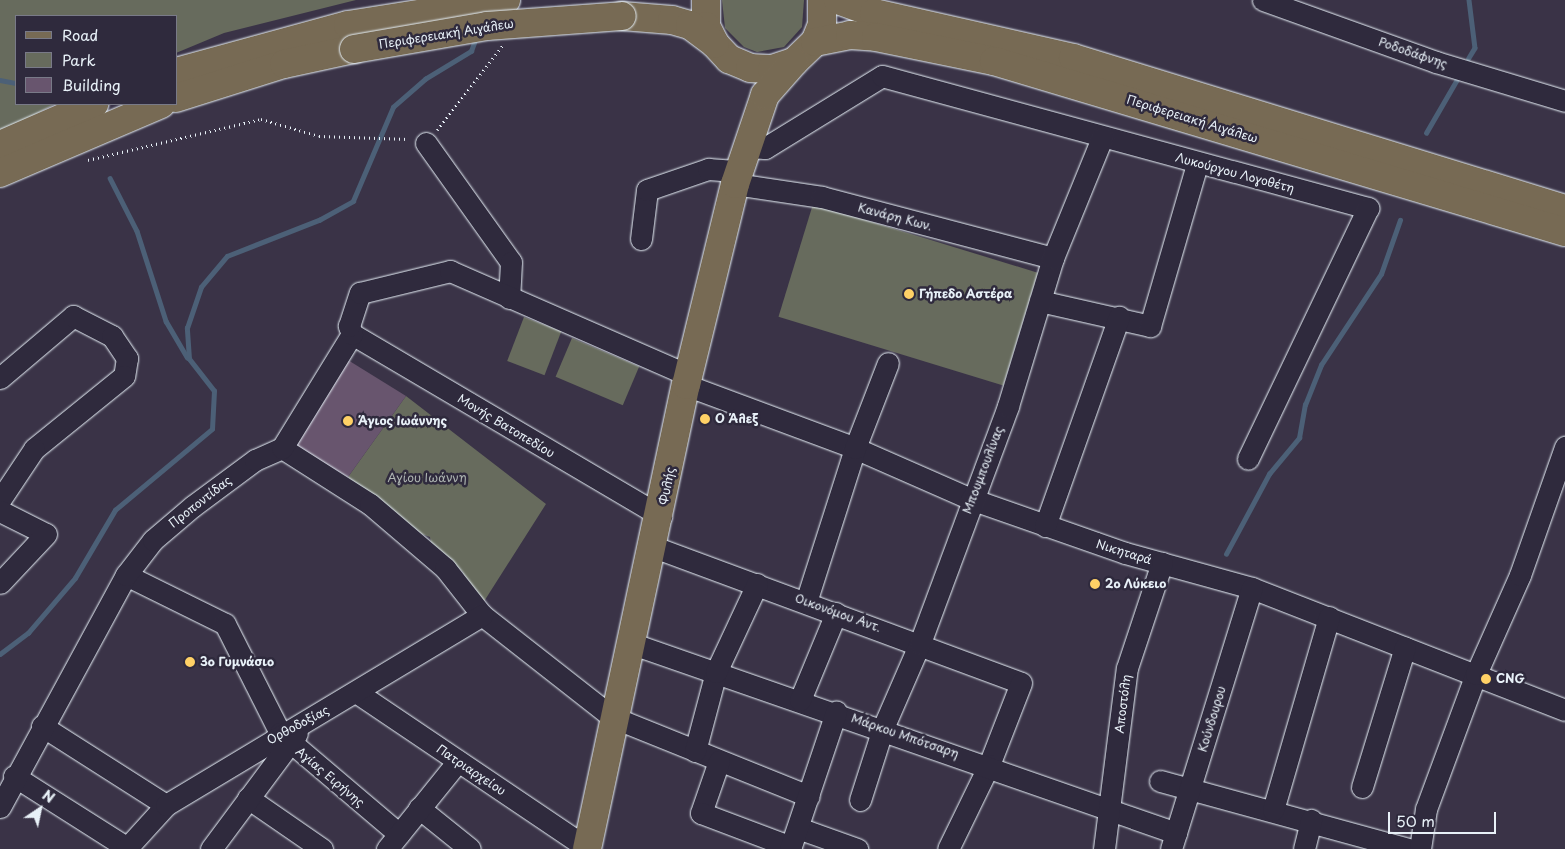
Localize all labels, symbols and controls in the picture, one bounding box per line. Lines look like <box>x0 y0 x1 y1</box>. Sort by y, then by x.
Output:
legend <box>15 15 178 105</box>
street label: Περιφερειακή Αιγάλεω <box>377 16 515 52</box>
text: Road <box>62 23 98 46</box>
street label: Ροδοδάφνης <box>1377 34 1449 72</box>
text: Park <box>62 48 96 71</box>
text: Building <box>62 73 121 96</box>
street label: Περιφερειακή Αιγάλεω <box>1124 92 1260 146</box>
street label: Λυκούργου Λογοθέτη <box>1174 150 1296 196</box>
street label: Κανάρη Κων. <box>856 200 934 234</box>
place label: Γήπεδο Αστέρα <box>919 287 1013 301</box>
marker: Γήπεδο Αστέρα <box>903 288 915 300</box>
street label: Μονής Βατοπεδίου <box>455 391 557 461</box>
place label: Ο Άλεξ <box>715 412 759 426</box>
marker: Ο Άλεξ <box>699 413 711 425</box>
place label: Άγιος Ιωάννης <box>358 414 447 428</box>
marker: Άγιος Ιωάννης <box>342 415 354 427</box>
street label: Μπουμπουλίνας <box>960 424 1006 516</box>
street label: Φυλής <box>656 466 678 506</box>
park label: Αγίου Ιωάννη <box>387 471 467 485</box>
street label: Προποντίδας <box>166 473 234 531</box>
street label: Νικηταρά <box>1094 537 1154 567</box>
place label: 2ο Λύκειο <box>1105 577 1167 591</box>
marker: 2ο Λύκειο <box>1089 578 1101 590</box>
street label: Οικονόμου Αντ. <box>793 591 883 635</box>
place label: 3ο Γυμνάσιο <box>200 655 275 669</box>
marker: 3ο Γυμνάσιο <box>184 656 196 668</box>
place label: CNG <box>1496 672 1525 686</box>
marker: CNG <box>1480 673 1492 685</box>
street label: Αποστόλη <box>1112 674 1134 734</box>
street label: Κούνδουρου <box>1195 684 1229 754</box>
street label: Ορθοδοξίας <box>264 703 332 747</box>
street label: Μάρκου Μπότσαρη <box>849 711 961 761</box>
street label: Πατριαρχείου <box>434 742 508 798</box>
street label: Αγίας Ειρήνης <box>293 744 367 810</box>
north arrow <box>15 784 65 834</box>
text: N <box>38 784 59 808</box>
scale bar <box>1390 802 1498 834</box>
text: 50 m <box>1396 809 1435 832</box>

